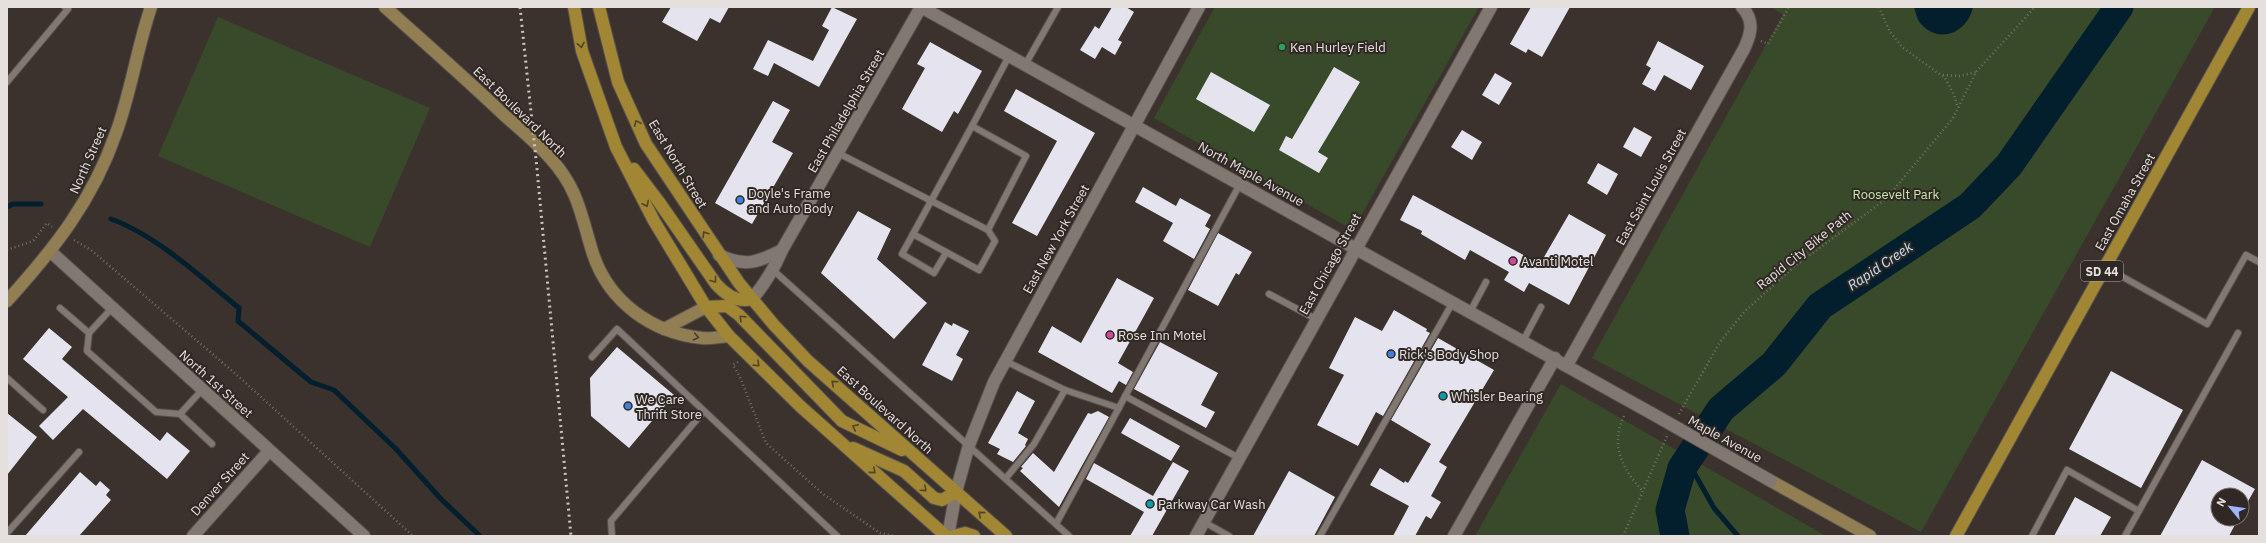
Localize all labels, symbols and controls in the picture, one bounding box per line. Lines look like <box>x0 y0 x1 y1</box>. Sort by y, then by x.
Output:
place label: Ken Hurley Field <box>1290 39 1386 56</box>
one-way arrow <box>577 42 585 48</box>
marker: Ken Hurley Field <box>1277 42 1287 52</box>
street label: East Philadelphia Street <box>804 46 888 176</box>
street label: East Boulevard North <box>470 63 570 161</box>
street label: East North Street <box>645 117 711 211</box>
one-way arrow <box>634 120 642 127</box>
street label: North Street <box>66 124 110 196</box>
street label: East Saint Louis Street <box>1612 126 1690 248</box>
street label: North Maple Avenue <box>1195 138 1307 210</box>
street label: East Omaha Street <box>2091 150 2159 254</box>
street label: East New York Street <box>1019 181 1093 297</box>
place label: Doyle's Frame and Auto Body <box>748 185 834 217</box>
park label: Roosevelt Park <box>1853 186 1940 203</box>
marker: Doyle's Frame and Auto Body <box>735 195 745 205</box>
one-way arrow <box>641 200 648 207</box>
street label: Rapid City Bike Path <box>1753 207 1855 293</box>
street label: East Chicago Street <box>1295 210 1365 318</box>
one-way arrow <box>702 231 709 238</box>
water label: Rapid Creek <box>1844 237 1917 294</box>
place label: Avanti Motel <box>1521 253 1594 270</box>
marker: Avanti Motel <box>1508 256 1518 266</box>
road number: SD 44 <box>2081 261 2123 281</box>
one-way arrow <box>709 276 716 283</box>
one-way arrow <box>739 315 747 323</box>
place label: Rose Inn Motel <box>1118 327 1206 344</box>
marker: Rose Inn Motel <box>1105 330 1115 340</box>
one-way arrow <box>693 332 699 340</box>
street label: North 1st Street <box>176 346 256 422</box>
place label: Rick's Body Shop <box>1399 346 1499 363</box>
marker: Rick's Body Shop <box>1386 349 1396 359</box>
one-way arrow <box>752 359 760 367</box>
street label: East Boulevard North <box>833 362 937 458</box>
one-way arrow <box>831 381 839 388</box>
place label: Whisler Bearing <box>1451 388 1543 405</box>
place label: We Care Thrift Store <box>636 391 702 423</box>
marker: Whisler Bearing <box>1438 391 1448 401</box>
marker: We Care Thrift Store <box>623 401 633 411</box>
street label: Maple Avenue <box>1685 412 1765 466</box>
one-way arrow <box>852 424 859 432</box>
street label: Denver Street <box>187 449 253 519</box>
one-way arrow <box>868 466 876 473</box>
one-way arrow <box>919 484 927 491</box>
north arrow <box>2210 487 2250 527</box>
text: N <box>2213 495 2229 509</box>
place label: Parkway Car Wash <box>1158 496 1266 513</box>
marker: Parkway Car Wash <box>1145 499 1155 509</box>
one-way arrow <box>978 511 986 518</box>

